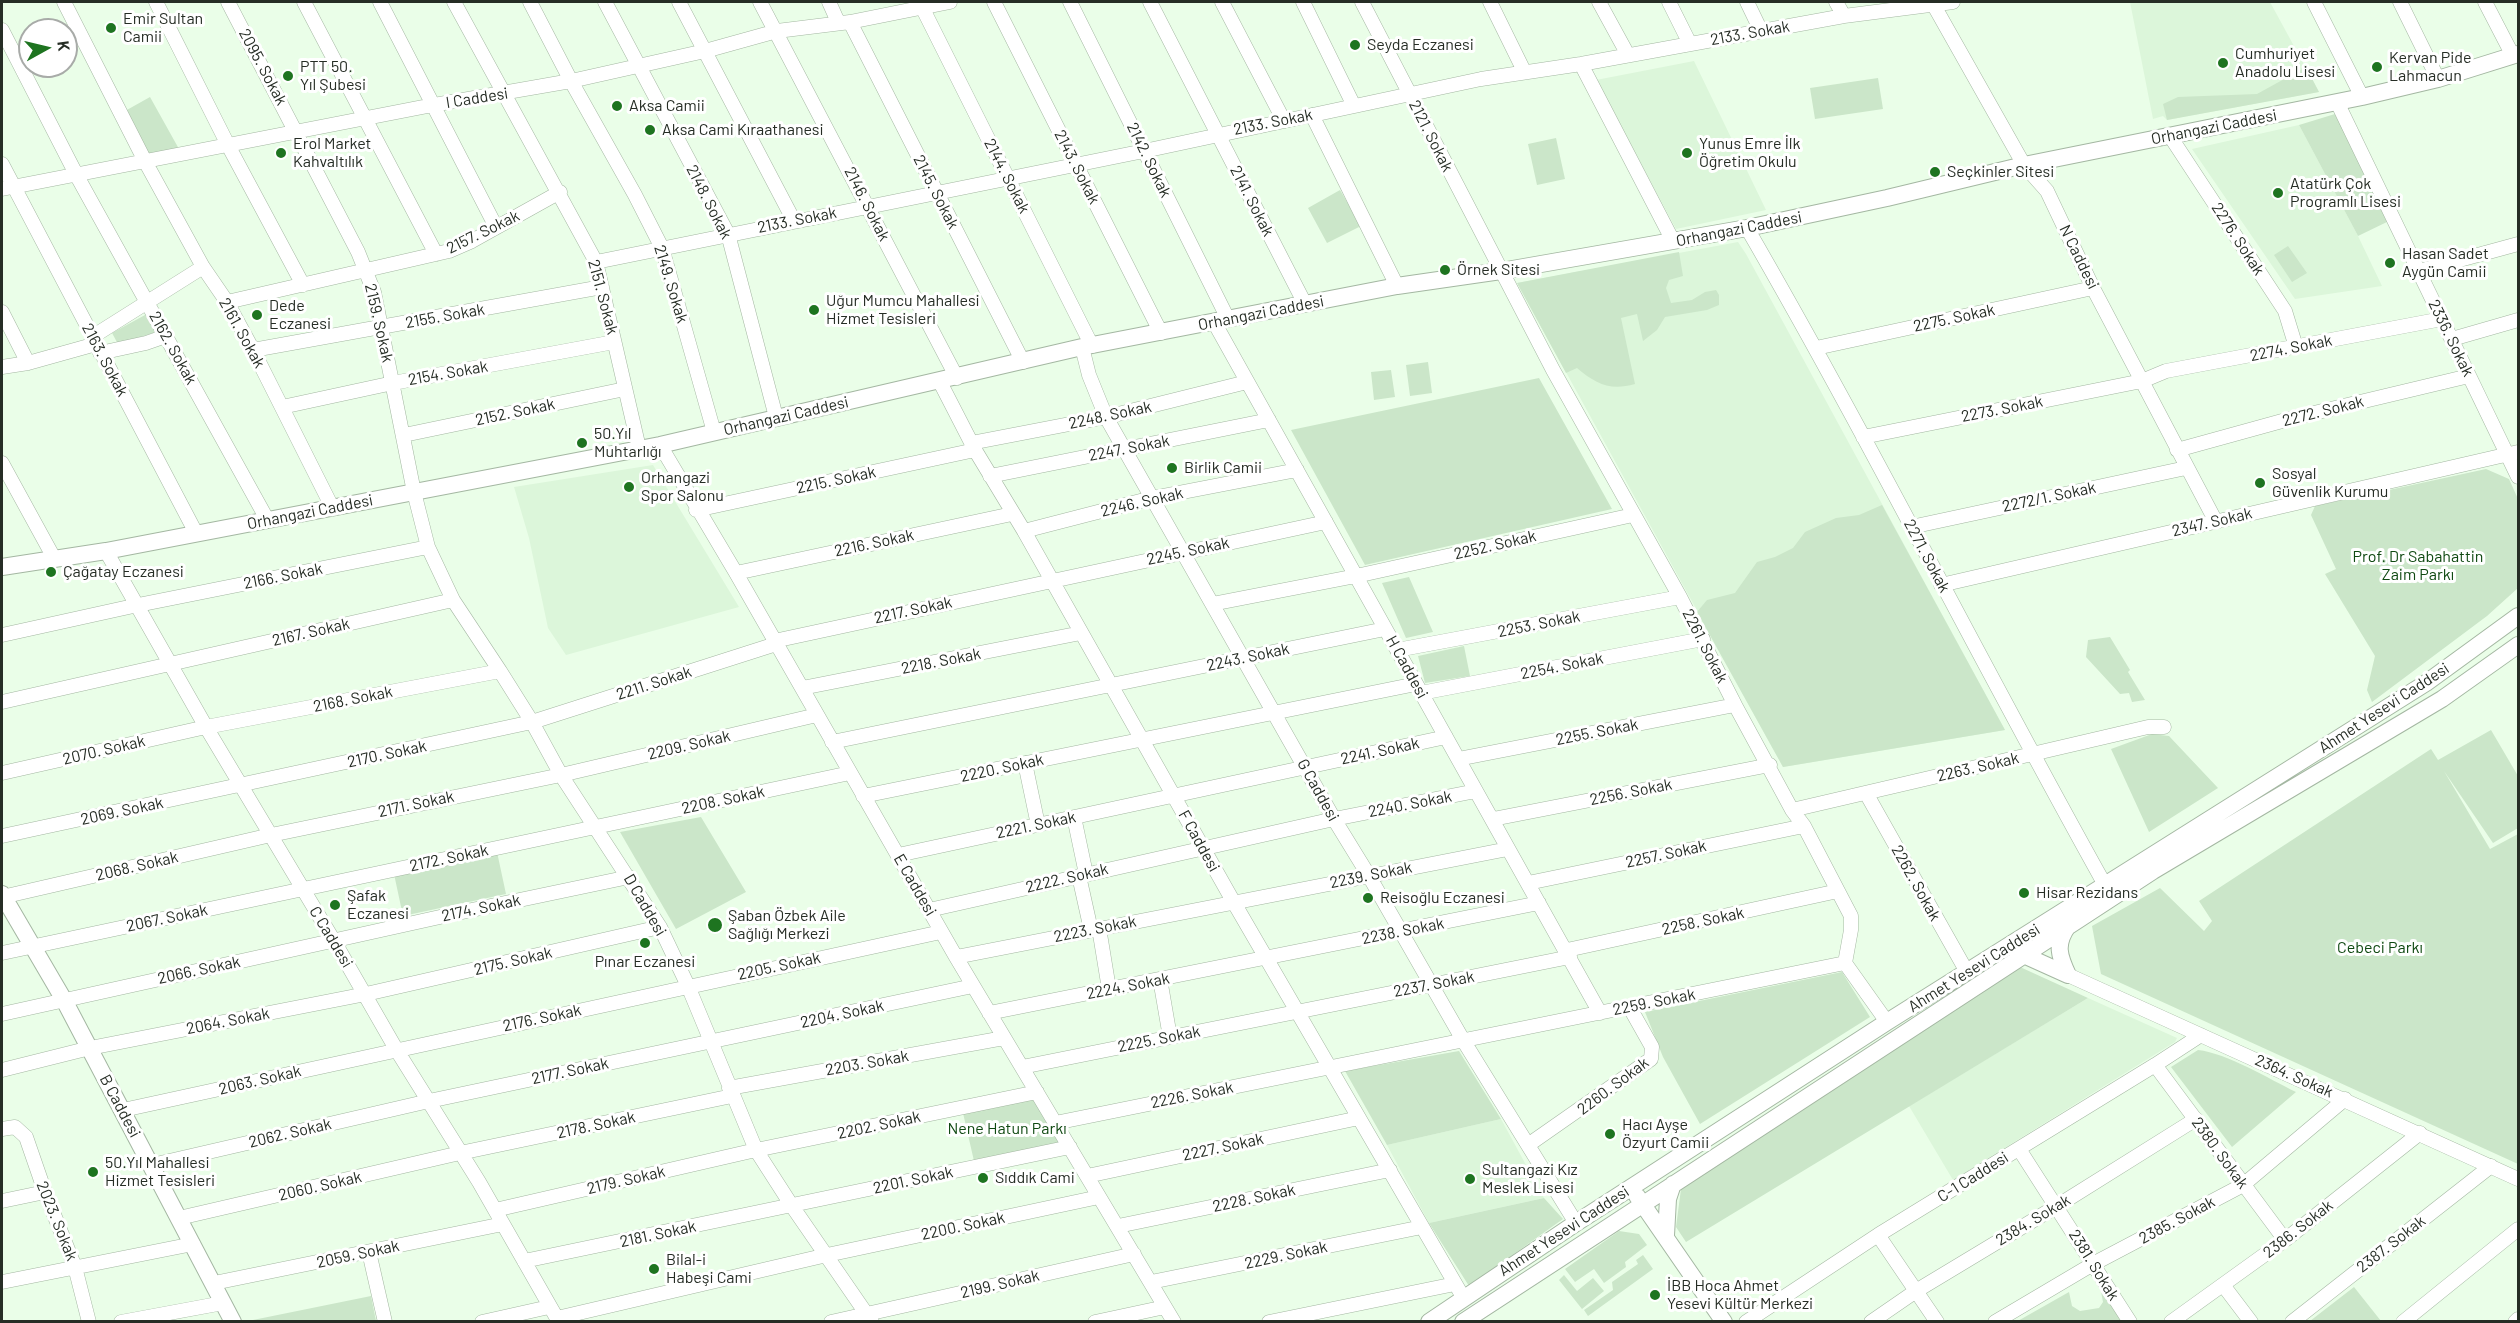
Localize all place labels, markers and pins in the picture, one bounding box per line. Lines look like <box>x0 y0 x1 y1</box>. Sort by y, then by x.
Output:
place label: Emir Sultan Camii <box>123 9 203 47</box>
marker: Emir Sultan Camii <box>104 21 118 35</box>
place label: Seyda Eczanesi <box>1367 35 1474 55</box>
marker: Seyda Eczanesi <box>1348 38 1362 52</box>
place label: Cumhuriyet Anadolu Lisesi <box>2235 44 2335 82</box>
place label: Kervan Pide Lahmacun <box>2389 48 2472 86</box>
marker: Cumhuriyet Anadolu Lisesi <box>2216 56 2230 70</box>
place label: PTT 50. Yıl Şubesi <box>300 57 366 95</box>
marker: Kervan Pide Lahmacun <box>2370 60 2384 74</box>
marker: PTT 50. Yıl Şubesi <box>281 69 295 83</box>
place label: Aksa Camii <box>629 96 705 116</box>
marker: Aksa Camii <box>610 99 624 113</box>
place label: Aksa Cami Kıraathanesi <box>662 120 824 140</box>
marker: Aksa Cami Kıraathanesi <box>643 123 657 137</box>
place label: Erol Market Kahvaltılık <box>293 134 371 172</box>
place label: Yunus Emre İlk Öğretim Okulu <box>1699 134 1801 172</box>
marker: Erol Market Kahvaltılık <box>274 146 288 160</box>
marker: Yunus Emre İlk Öğretim Okulu <box>1680 146 1694 160</box>
place label: Seçkinler Sitesi <box>1947 162 2054 182</box>
marker: Seçkinler Sitesi <box>1928 165 1942 179</box>
place label: Atatürk Çok Programlı Lisesi <box>2290 174 2401 212</box>
marker: Atatürk Çok Programlı Lisesi <box>2271 186 2285 200</box>
place label: Hasan Sadet Aygün Camii <box>2402 244 2489 282</box>
marker: Hasan Sadet Aygün Camii <box>2383 256 2397 270</box>
place label: Örnek Sitesi <box>1457 260 1540 280</box>
marker: Örnek Sitesi <box>1438 263 1452 277</box>
place label: Uğur Mumcu Mahallesi Hizmet Tesisleri <box>826 291 980 329</box>
place label: Dede Eczanesi <box>269 296 331 334</box>
marker: Uğur Mumcu Mahallesi Hizmet Tesisleri <box>807 303 821 317</box>
marker: Dede Eczanesi <box>250 308 264 322</box>
place label: 50.Yıl Muhtarlığı <box>594 424 661 462</box>
marker: 50.Yıl Muhtarlığı <box>575 436 589 450</box>
place label: Birlik Camii <box>1184 458 1262 478</box>
marker: Birlik Camii <box>1165 461 1179 475</box>
place label: Sosyal Güvenlik Kurumu <box>2272 464 2388 502</box>
place label: Orhangazi Spor Salonu <box>641 468 724 506</box>
marker: Sosyal Güvenlik Kurumu <box>2253 476 2267 490</box>
marker: Orhangazi Spor Salonu <box>622 480 636 494</box>
place label: Çağatay Eczanesi <box>63 562 184 582</box>
marker: Çağatay Eczanesi <box>44 565 58 579</box>
place label: Hisar Rezidans <box>2036 883 2138 903</box>
place label: Şafak Eczanesi <box>347 886 409 924</box>
marker: Hisar Rezidans <box>2017 886 2031 900</box>
place label: Reisoğlu Eczanesi <box>1380 888 1505 908</box>
marker: Reisoğlu Eczanesi <box>1361 891 1375 905</box>
marker: Şafak Eczanesi <box>328 898 342 912</box>
place label: Şaban Özbek Aile Sağlığı Merkezi <box>728 906 846 944</box>
marker: Şaban Özbek Aile Sağlığı Merkezi <box>706 916 724 934</box>
marker: Pınar Eczanesi <box>638 936 652 950</box>
place label: Pınar Eczanesi <box>595 952 695 972</box>
place label: Hacı Ayşe Özyurt Camii <box>1622 1115 1709 1153</box>
marker: Hacı Ayşe Özyurt Camii <box>1603 1127 1617 1141</box>
place label: 50.Yıl Mahallesi Hizmet Tesisleri <box>105 1153 215 1191</box>
place label: Sultangazi Kız Meslek Lisesi <box>1482 1160 1578 1198</box>
marker: 50.Yıl Mahallesi Hizmet Tesisleri <box>86 1165 100 1179</box>
place label: Sıddık Cami <box>995 1168 1075 1188</box>
marker: Sıddık Cami <box>976 1171 990 1185</box>
marker: Sultangazi Kız Meslek Lisesi <box>1463 1172 1477 1186</box>
place label: Bilal-i Habeşi Cami <box>666 1250 752 1288</box>
marker: Bilal-i Habeşi Cami <box>647 1262 661 1276</box>
place label: İBB Hoca Ahmet Yesevi Kültür Merkezi <box>1667 1276 1813 1314</box>
marker: İBB Hoca Ahmet Yesevi Kültür Merkezi <box>1648 1288 1662 1302</box>

